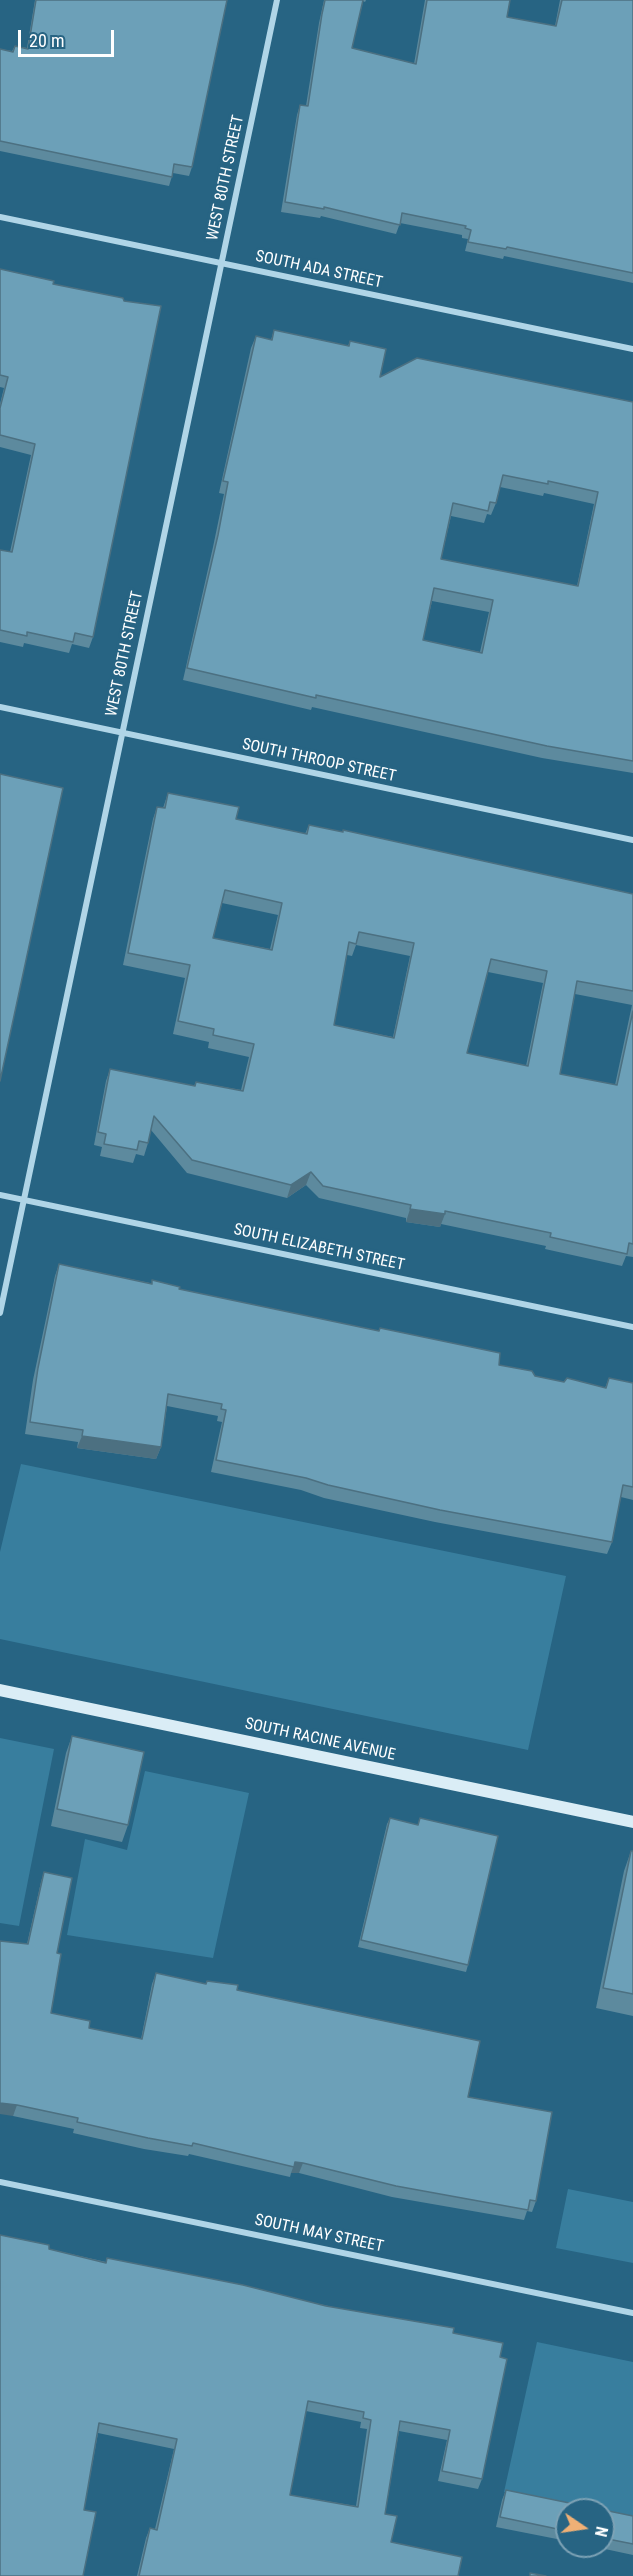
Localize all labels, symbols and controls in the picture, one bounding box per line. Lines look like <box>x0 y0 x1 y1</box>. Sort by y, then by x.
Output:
scale bar <box>21 18 117 56</box>
text: 20 m <box>29 30 64 51</box>
street label: WEST 80TH STREET <box>203 114 249 242</box>
street label: SOUTH ADA STREET <box>254 247 384 293</box>
street label: WEST 80TH STREET <box>102 590 148 718</box>
street label: SOUTH THROOP STREET <box>240 735 398 787</box>
street label: SOUTH ELIZABETH STREET <box>232 1220 406 1276</box>
street label: SOUTH RACINE AVENUE <box>243 1715 397 1765</box>
street label: SOUTH MAY STREET <box>253 2211 385 2257</box>
north arrow <box>555 2498 615 2558</box>
text: N <box>591 2525 611 2539</box>

